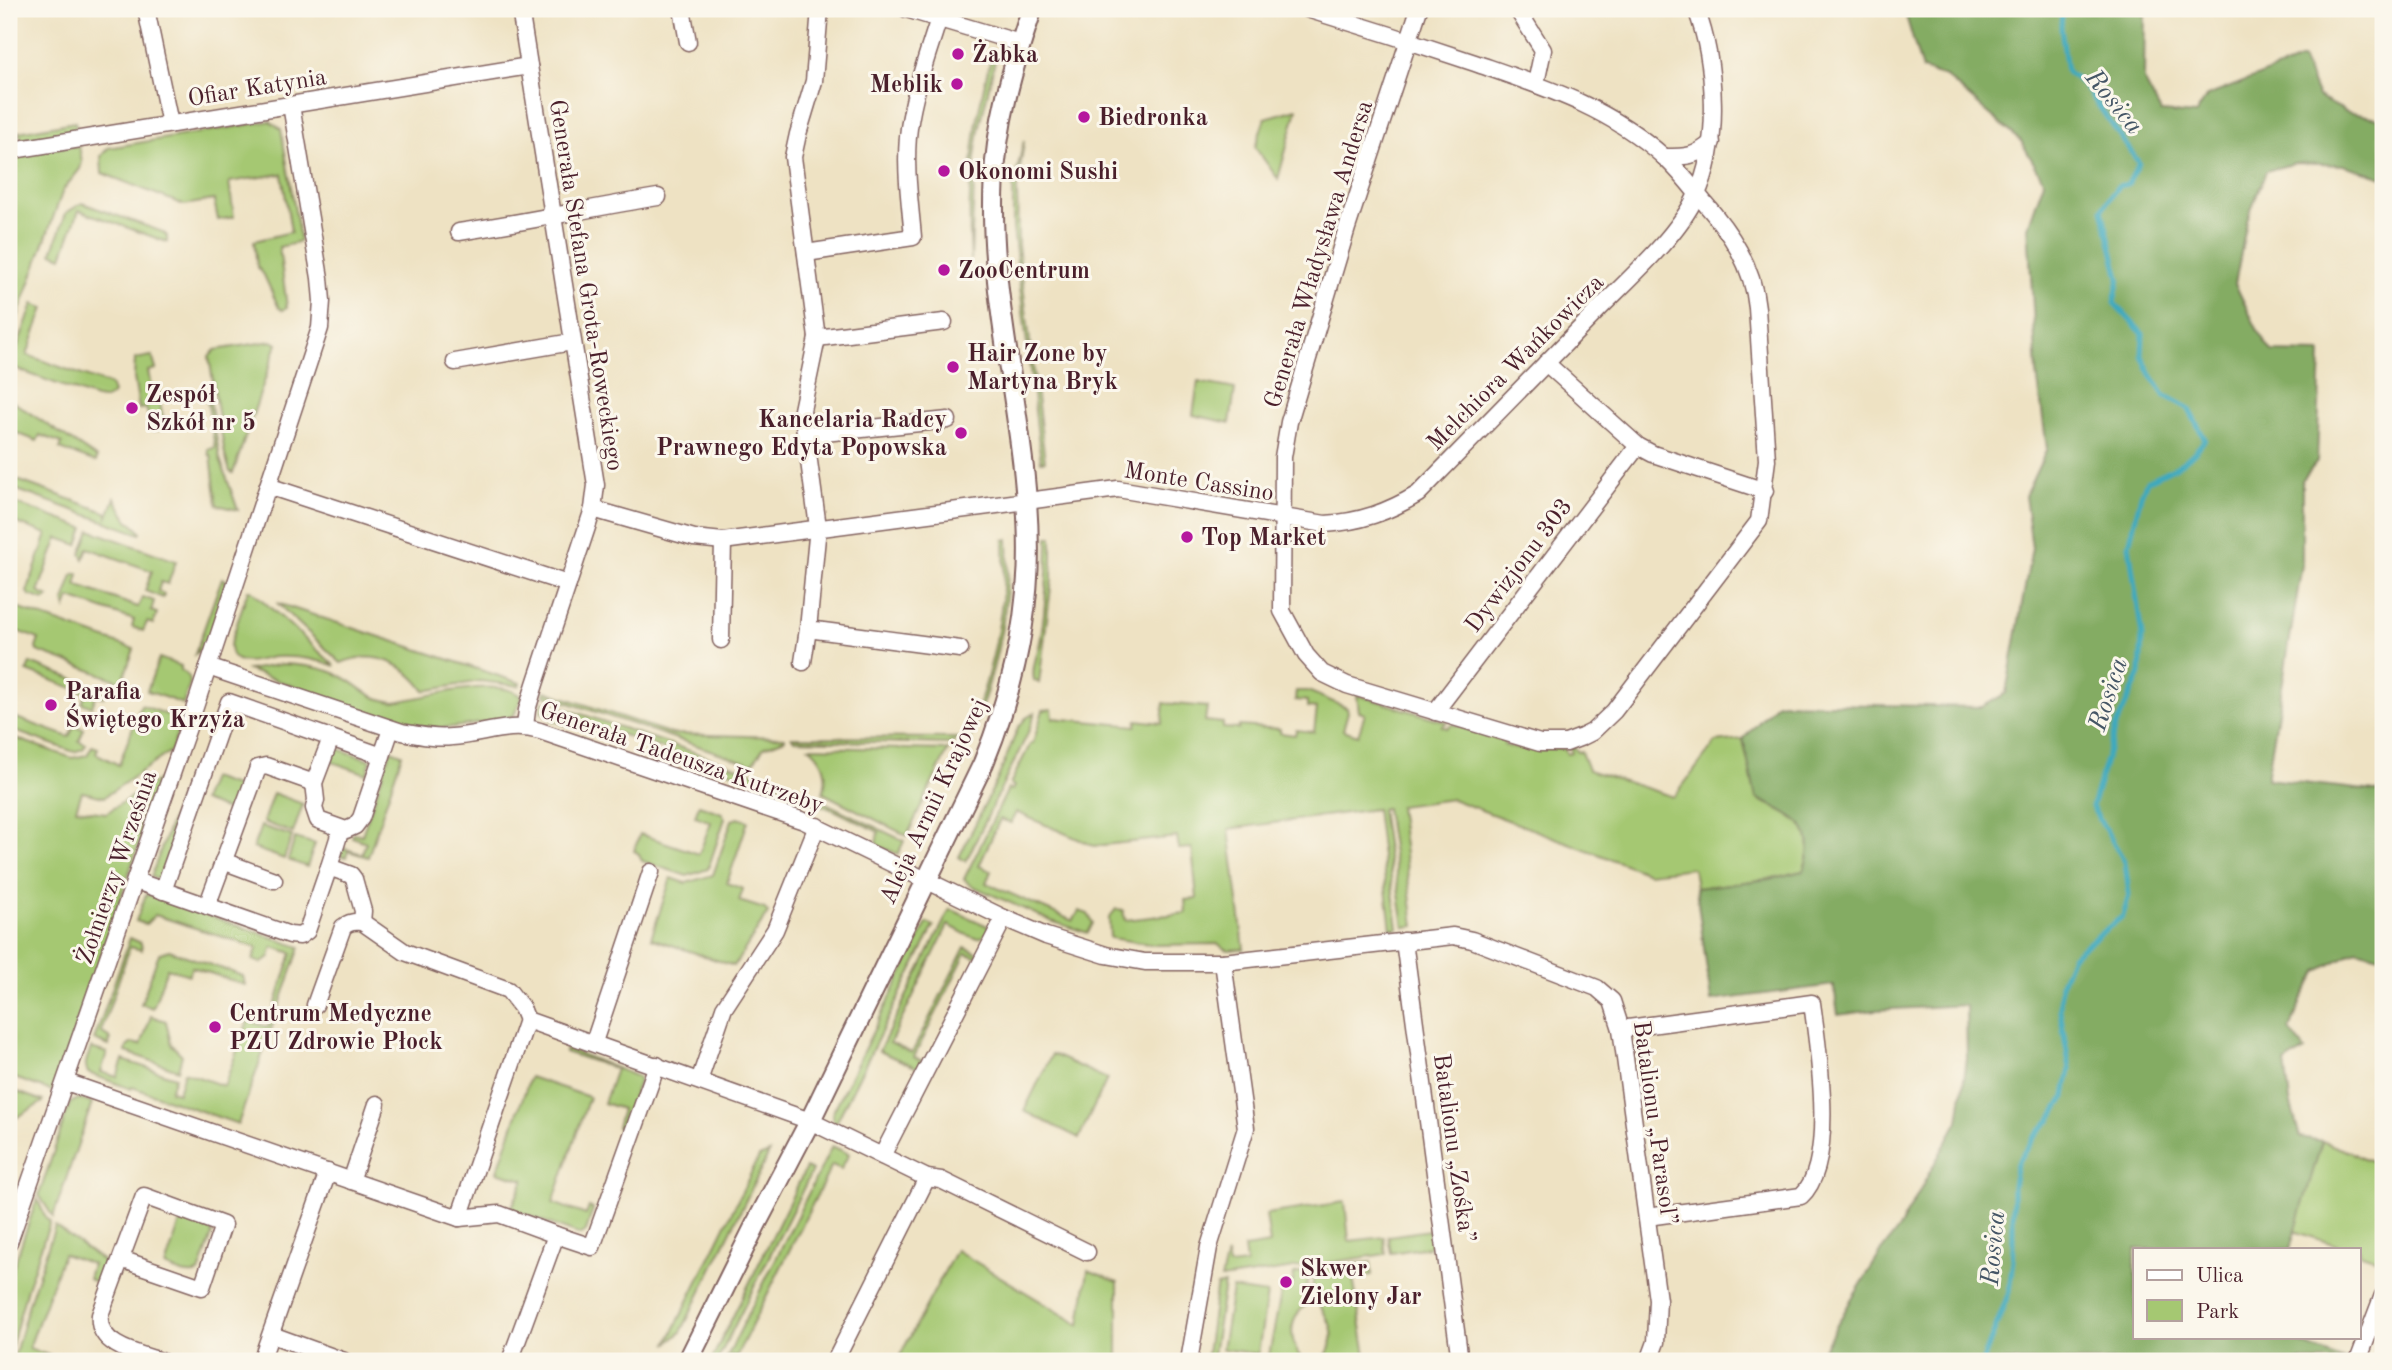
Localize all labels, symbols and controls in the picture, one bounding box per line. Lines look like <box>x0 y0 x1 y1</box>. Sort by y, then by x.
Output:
place label: Żabka <box>972 39 1038 68</box>
marker: Żabka <box>950 46 966 62</box>
water label: Rosica <box>2079 64 2147 140</box>
street label: Ofiar Katynia <box>186 66 329 112</box>
place label: Meblik <box>870 74 943 98</box>
marker: Meblik <box>949 76 965 92</box>
street label: Generała Stefana Grota-Roweckiego <box>544 98 626 473</box>
street label: Generała Władysława Andersa <box>1262 98 1378 411</box>
place label: Biedronka <box>1098 107 1208 131</box>
marker: Biedronka <box>1076 109 1092 125</box>
place label: Okonomi Sushi <box>958 161 1118 185</box>
marker: Okonomi Sushi <box>936 163 952 179</box>
place label: ZooCentrum <box>958 260 1090 284</box>
marker: ZooCentrum <box>936 262 952 278</box>
street label: Melchiora Wańkowicza <box>1424 271 1609 456</box>
place label: Hair Zone by Martyna Bryk <box>967 343 1118 395</box>
marker: Hair Zone by Martyna Bryk <box>945 359 961 375</box>
place label: Zespół Szkół nr 5 <box>146 384 256 436</box>
marker: Zespół Szkół nr 5 <box>124 400 140 416</box>
place label: Kancelaria Radcy Prawnego Edyta Popowska <box>656 409 947 461</box>
marker: Kancelaria Radcy Prawnego Edyta Popowska <box>953 425 969 441</box>
street label: Monte Cassino <box>1122 459 1275 507</box>
street label: Dywizjonu 303 <box>1462 495 1578 638</box>
place label: Top Market <box>1201 527 1326 551</box>
marker: Top Market <box>1179 529 1195 545</box>
water label: Rosica <box>2085 655 2133 735</box>
place label: Parafia Świętego Krzyża <box>65 681 245 733</box>
street label: Aleja Armii Krajowej <box>877 695 993 909</box>
marker: Parafia Świętego Krzyża <box>43 697 59 713</box>
street label: Generała Tadeusza Kutrzeby <box>536 699 827 819</box>
street label: Żołnierzy Września <box>71 767 162 968</box>
place label: Centrum Medyczne PZU Zdrowie Płock <box>229 1003 443 1055</box>
marker: Centrum Medyczne PZU Zdrowie Płock <box>207 1019 223 1035</box>
street label: Batalionu „Parasol” <box>1628 1020 1680 1227</box>
street label: Batalionu „Zośka” <box>1428 1052 1478 1244</box>
water label: Rosica <box>1978 1209 2010 1288</box>
legend <box>2133 1248 2360 1338</box>
place label: Skwer Zielony Jar <box>1300 1258 1422 1310</box>
text: Ulica <box>2196 1266 2243 1287</box>
marker: Skwer Zielony Jar <box>1278 1274 1294 1290</box>
text: Park <box>2196 1302 2239 1323</box>

